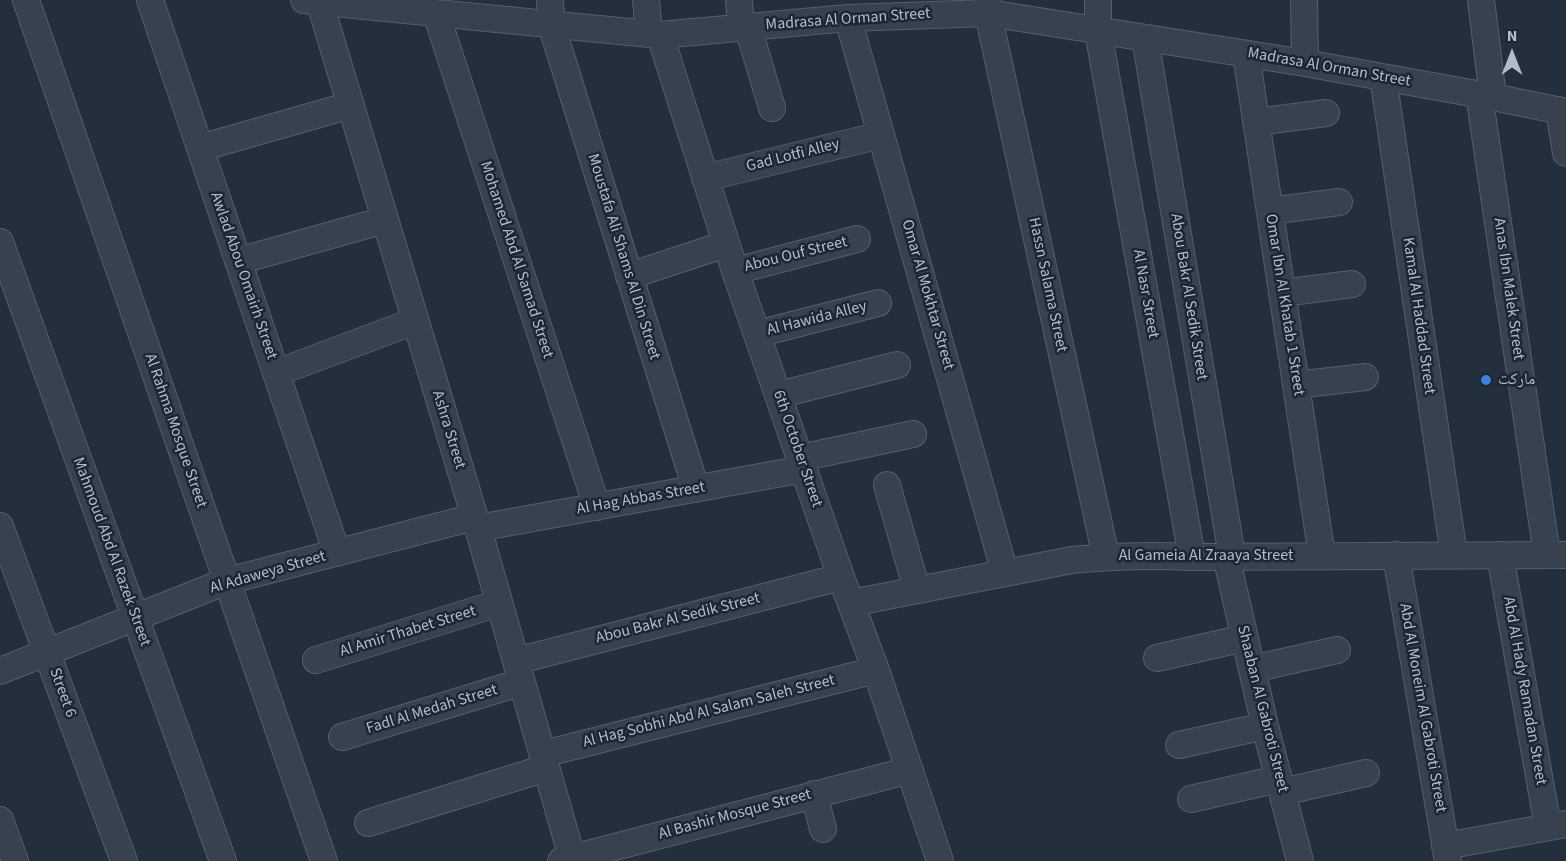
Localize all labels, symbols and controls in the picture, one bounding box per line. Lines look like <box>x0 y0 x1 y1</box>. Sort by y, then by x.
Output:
street label: Madrasa Al Orman Street <box>765 5 931 35</box>
north arrow <box>1482 24 1542 84</box>
text: N <box>1507 25 1517 47</box>
street label: Madrasa Al Orman Street <box>1246 44 1412 92</box>
street label: Gad Lotfi Alley <box>744 135 842 177</box>
street label: Moustafa Ali Shams Al Din Street <box>582 152 664 362</box>
street label: Mohamed Abd Al Samad Street <box>475 159 557 361</box>
street label: Awlad Abou Omairh Street <box>205 190 281 362</box>
street label: Abou Bakr Al Sedik Street <box>1165 212 1211 382</box>
street label: Omar Ibn Al Khatab 1 Street <box>1260 213 1308 397</box>
street label: Hassn Salama Street <box>1023 216 1071 354</box>
street label: Anas Ibn Malek Street <box>1489 217 1527 361</box>
street label: Omar Al Mokhtar Street <box>896 218 958 372</box>
street label: Abou Ouf Street <box>743 233 849 277</box>
street label: Kamal Al Haddad Street <box>1397 236 1439 396</box>
street label: Al Nasr Street <box>1128 248 1162 340</box>
street label: Al Hawida Alley <box>765 297 869 341</box>
street label: Al Rahma Mosque Street <box>140 351 210 511</box>
place label: ماركت <box>1498 370 1535 390</box>
marker: ماركت <box>1479 373 1493 387</box>
street label: Ashra Street <box>427 388 469 472</box>
street label: 6th October Street <box>768 388 826 510</box>
street label: Mahmoud Abd Al Razek Street <box>68 455 154 649</box>
street label: Al Hag Abbas Street <box>575 478 707 520</box>
street label: Al Gameia Al Zraaya Street <box>1119 546 1293 566</box>
street label: Al Adaweya Street <box>208 547 328 599</box>
street label: Abou Bakr Al Sedik Street <box>594 589 762 649</box>
street label: Abd Al Hady Ramadan Street <box>1498 595 1550 787</box>
street label: Al Amir Thabet Street <box>338 602 478 662</box>
street label: Abd Al Moneim Al Gabroti Street <box>1394 602 1450 814</box>
street label: Shaaban Al Gabroti Street <box>1232 624 1292 794</box>
street label: Street 6 <box>44 666 80 720</box>
street label: Al Hag Sobhi Abd Al Salam Saleh Street <box>581 671 837 753</box>
street label: Fadl Al Medah Street <box>364 681 500 739</box>
street label: Al Bashir Mosque Street <box>657 785 813 845</box>

